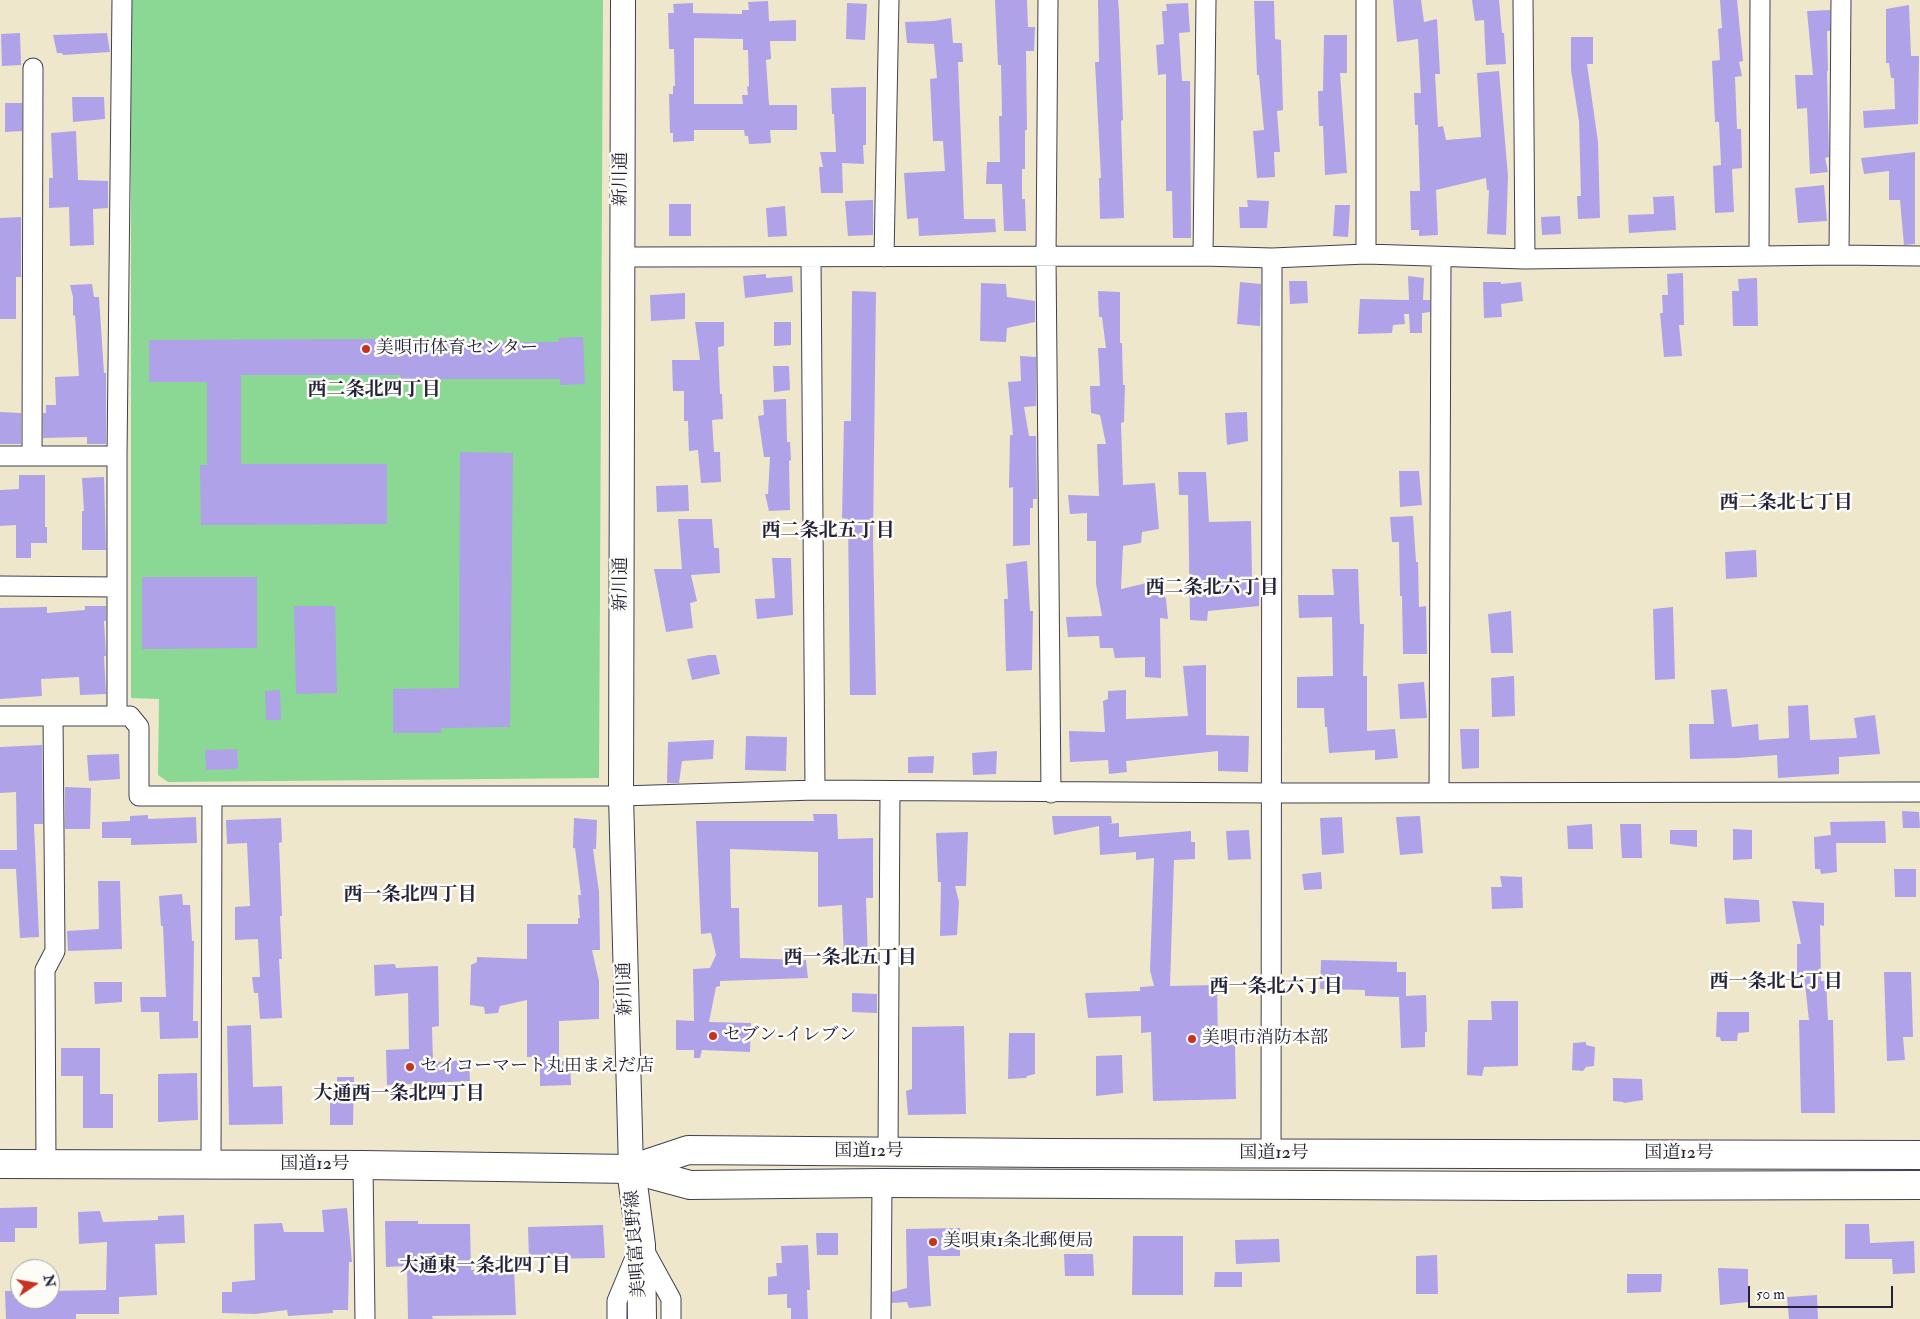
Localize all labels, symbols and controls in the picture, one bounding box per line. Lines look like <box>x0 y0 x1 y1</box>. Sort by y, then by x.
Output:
street label: 新川通 <box>611 152 633 206</box>
place label: 美唄市体育センター <box>376 338 538 360</box>
marker: 美唄市体育センター <box>360 343 372 355</box>
district label: 西二条北四丁目 <box>308 380 440 402</box>
district label: 西二条北七丁目 <box>1720 493 1852 515</box>
district label: 西二条北五丁目 <box>762 521 894 543</box>
street label: 新川通 <box>611 557 633 611</box>
district label: 西二条北六丁目 <box>1146 578 1278 600</box>
district label: 西一条北四丁目 <box>344 885 476 907</box>
district label: 西一条北五丁目 <box>784 948 916 970</box>
street label: 新川通 <box>614 962 638 1016</box>
district label: 西一条北七丁目 <box>1710 972 1842 994</box>
district label: 西一条北六丁目 <box>1210 977 1342 999</box>
place label: セブン-イレブン <box>723 1025 857 1047</box>
place label: 美唄市消防本部 <box>1202 1028 1328 1050</box>
marker: セブン-イレブン <box>707 1030 719 1042</box>
marker: 美唄市消防本部 <box>1186 1033 1198 1045</box>
place label: セイコーマート丸田まえだ店 <box>420 1056 654 1078</box>
marker: セイコーマート丸田まえだ店 <box>404 1061 416 1073</box>
district label: 大通西一条北四丁目 <box>314 1084 484 1106</box>
street label: 国道12号 <box>834 1141 904 1163</box>
street label: 国道12号 <box>1239 1143 1309 1165</box>
street label: 国道12号 <box>1644 1143 1714 1165</box>
street label: 国道12号 <box>280 1154 350 1176</box>
street label: 美唄富良野線 <box>622 1189 652 1299</box>
place label: 美唄東1条北郵便局 <box>943 1231 1093 1253</box>
marker: 美唄東1条北郵便局 <box>927 1236 939 1248</box>
district label: 大通東一条北四丁目 <box>400 1256 570 1278</box>
north arrow <box>10 1259 60 1309</box>
text: N <box>40 1273 59 1289</box>
scale bar <box>1750 1276 1895 1308</box>
text: 50 m <box>1756 1285 1785 1304</box>

